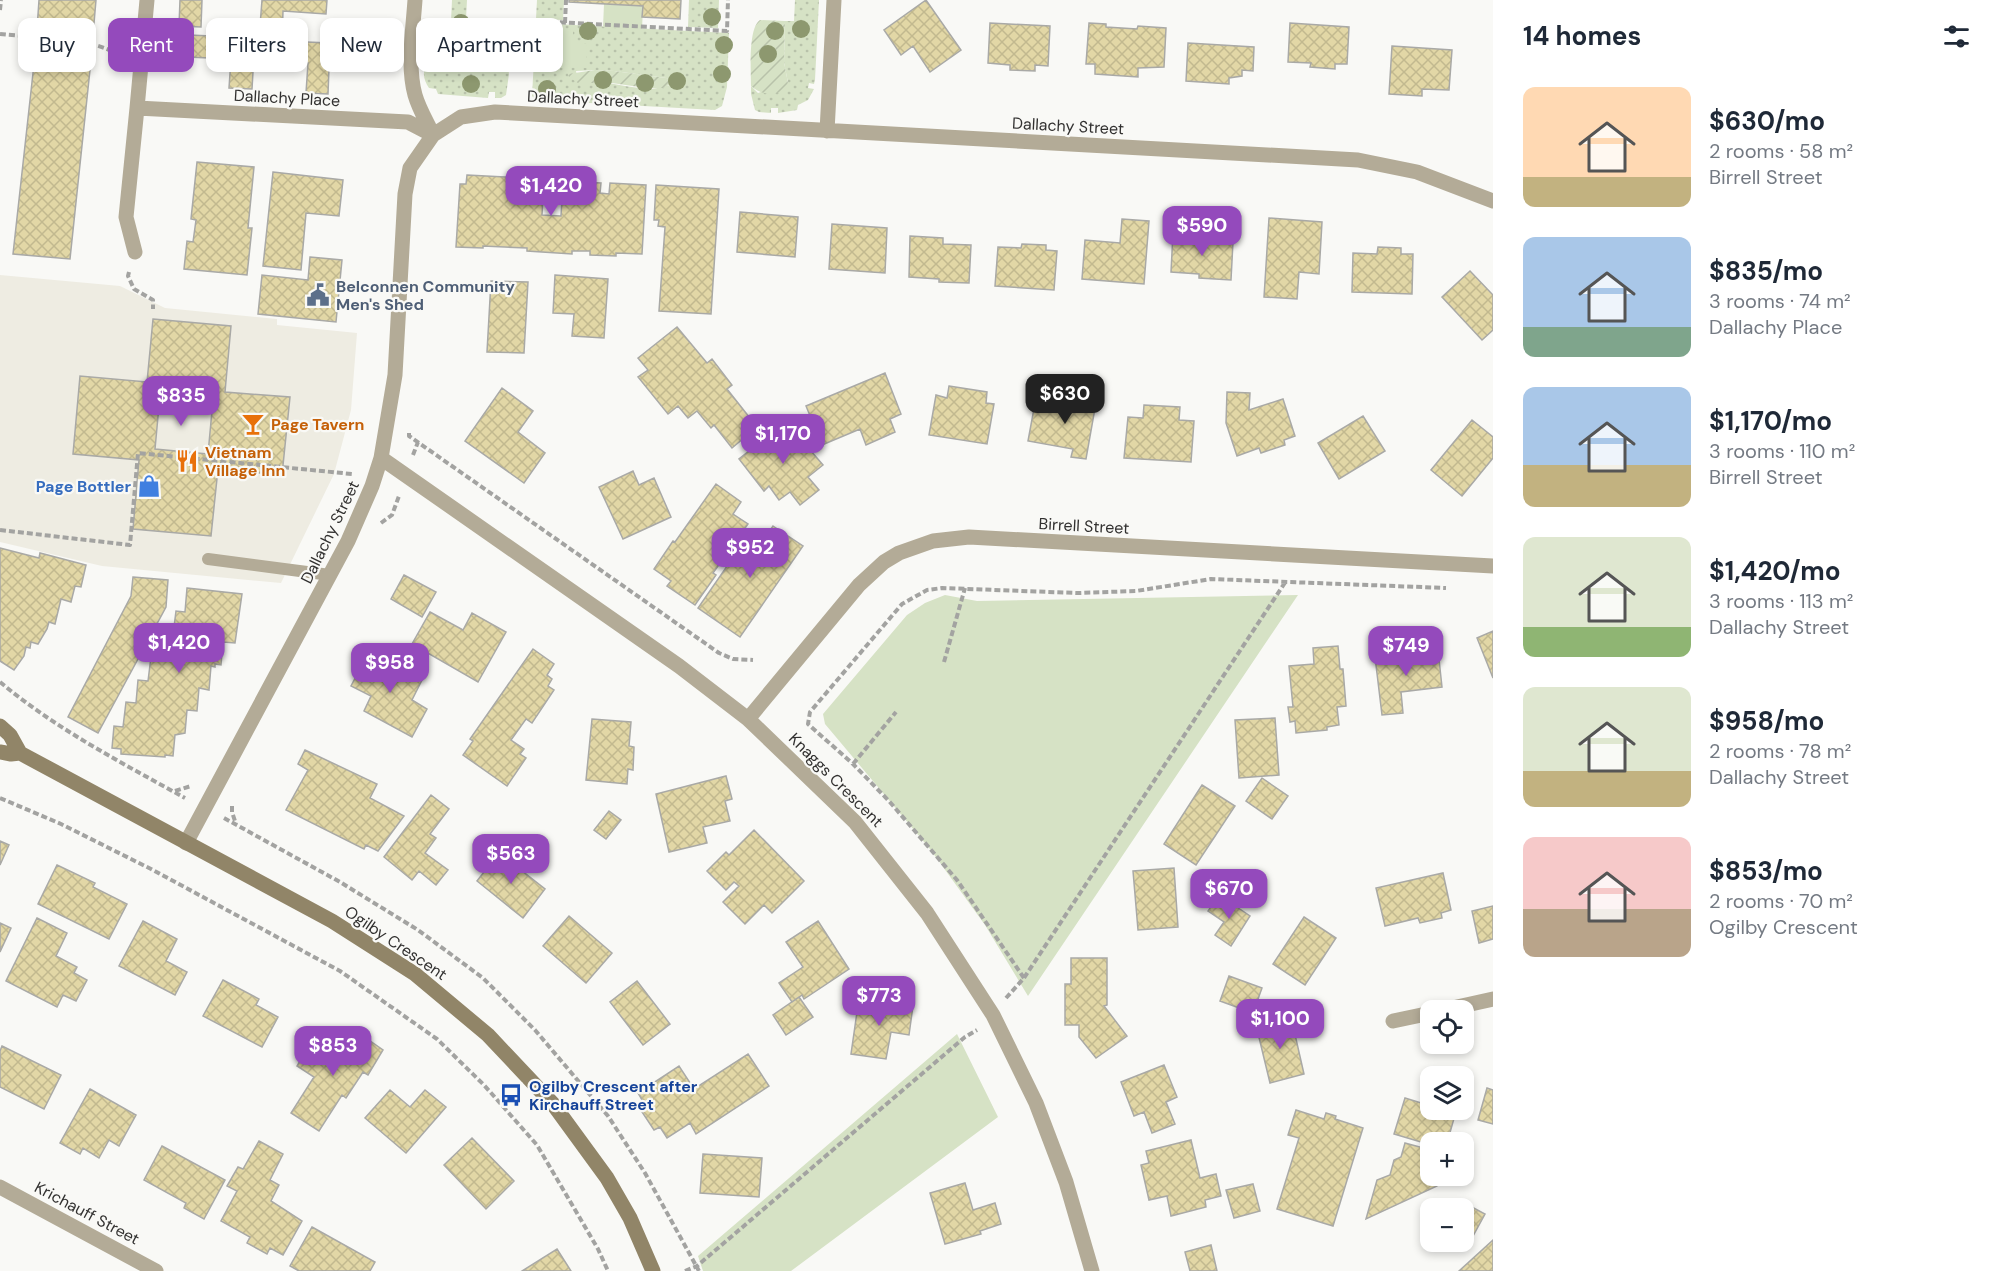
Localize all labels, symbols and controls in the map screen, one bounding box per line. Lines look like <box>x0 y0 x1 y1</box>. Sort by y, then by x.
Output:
chip: Buy <box>18 18 96 72</box>
chip: Rent <box>108 18 194 72</box>
chip: Filters <box>206 18 308 72</box>
chip: New <box>320 18 404 72</box>
chip: Apartment <box>416 18 563 72</box>
text: 14 homes <box>1523 19 1641 53</box>
icon: filters <box>1940 20 1973 53</box>
street label: Dallachy Place <box>233 85 341 111</box>
street label: Dallachy Street <box>526 86 640 112</box>
text: $630/mo <box>1709 104 1825 138</box>
icon: home <box>1571 111 1643 183</box>
street label: Dallachy Street <box>1011 113 1125 139</box>
text: 2 rooms · 58 m² <box>1709 138 1853 164</box>
text: Birrell Street <box>1709 164 1823 190</box>
pin: $1,420 <box>502 166 600 217</box>
text: $1,420 <box>520 172 582 198</box>
pin: $590 <box>1166 206 1238 257</box>
text: $590 <box>1177 212 1227 238</box>
text: $835/mo <box>1709 254 1823 288</box>
icon: home <box>1571 261 1643 333</box>
place label: Belconnen Community Men's Shed <box>336 276 515 315</box>
public building icon: Belconnen Community Men's Shed <box>305 282 331 308</box>
text: 3 rooms · 74 m² <box>1709 288 1851 314</box>
text: Dallachy Place <box>1709 314 1842 340</box>
pin: $630 <box>1029 374 1101 425</box>
pin: $835 <box>145 376 217 427</box>
text: $630 <box>1040 380 1090 406</box>
text: $835 <box>156 382 206 408</box>
text: $1,170/mo <box>1709 404 1832 438</box>
bar icon: Page Tavern <box>240 411 266 437</box>
icon: home <box>1571 411 1643 483</box>
place label: Page Tavern <box>271 414 364 435</box>
pin: $1,170 <box>734 414 832 465</box>
text: $1,170 <box>755 420 811 446</box>
text: 3 rooms · 110 m² <box>1709 438 1855 464</box>
place label: Vietnam Village Inn <box>205 442 285 481</box>
restaurant icon: Vietnam Village Inn <box>174 448 200 474</box>
text: Birrell Street <box>1709 464 1823 490</box>
shop icon: Page Bottler <box>136 473 162 499</box>
place label: Page Bottler <box>36 476 131 497</box>
street label: Dallachy Street <box>296 477 364 587</box>
street label: Birrell Street <box>1038 513 1130 539</box>
pin: $952 <box>714 528 786 579</box>
text: $952 <box>726 534 774 560</box>
text: $1,420/mo <box>1709 554 1841 588</box>
icon: home <box>1571 561 1643 633</box>
text: 3 rooms · 113 m² <box>1709 588 1853 614</box>
text: Dallachy Street <box>1709 614 1849 640</box>
pin: $1,420 <box>130 623 228 674</box>
pin: $749 <box>1370 626 1442 677</box>
text: $1,420 <box>148 629 210 655</box>
text: $749 <box>1382 632 1430 658</box>
pin: $958 <box>354 643 426 694</box>
text: $958 <box>365 649 415 675</box>
text: $958/mo <box>1709 704 1824 738</box>
icon: home <box>1571 711 1643 783</box>
street label: Knaggs Crescent <box>784 728 888 832</box>
text: 2 rooms · 78 m² <box>1709 738 1851 764</box>
text: Dallachy Street <box>1709 764 1849 790</box>
pin: $563 <box>475 834 547 885</box>
text: $563 <box>486 840 536 866</box>
text: $853/mo <box>1709 854 1823 888</box>
icon: home <box>1571 861 1643 933</box>
pin: $670 <box>1193 869 1265 920</box>
text: $670 <box>1204 875 1254 901</box>
text: 2 rooms · 70 m² <box>1709 888 1853 914</box>
street label: Ogilby Crescent <box>341 901 451 985</box>
text: Ogilby Crescent <box>1709 914 1858 940</box>
pin: $773 <box>843 976 915 1027</box>
text: $773 <box>856 982 902 1008</box>
pin: $1,100 <box>1231 999 1329 1050</box>
map controls <box>1420 1000 1474 1252</box>
button: locate <box>1420 1000 1474 1054</box>
text: $1,100 <box>1250 1005 1310 1031</box>
pin: $853 <box>297 1026 369 1077</box>
text: $853 <box>308 1032 358 1058</box>
button: layers <box>1420 1066 1474 1120</box>
place label: Ogilby Crescent after Kirchauff Street <box>529 1076 698 1115</box>
bus stop icon: Ogilby Crescent after Kirchauff Street <box>498 1082 524 1108</box>
button: + <box>1420 1132 1474 1186</box>
street label: Krichauff Street <box>31 1177 143 1249</box>
button: − <box>1420 1198 1474 1252</box>

